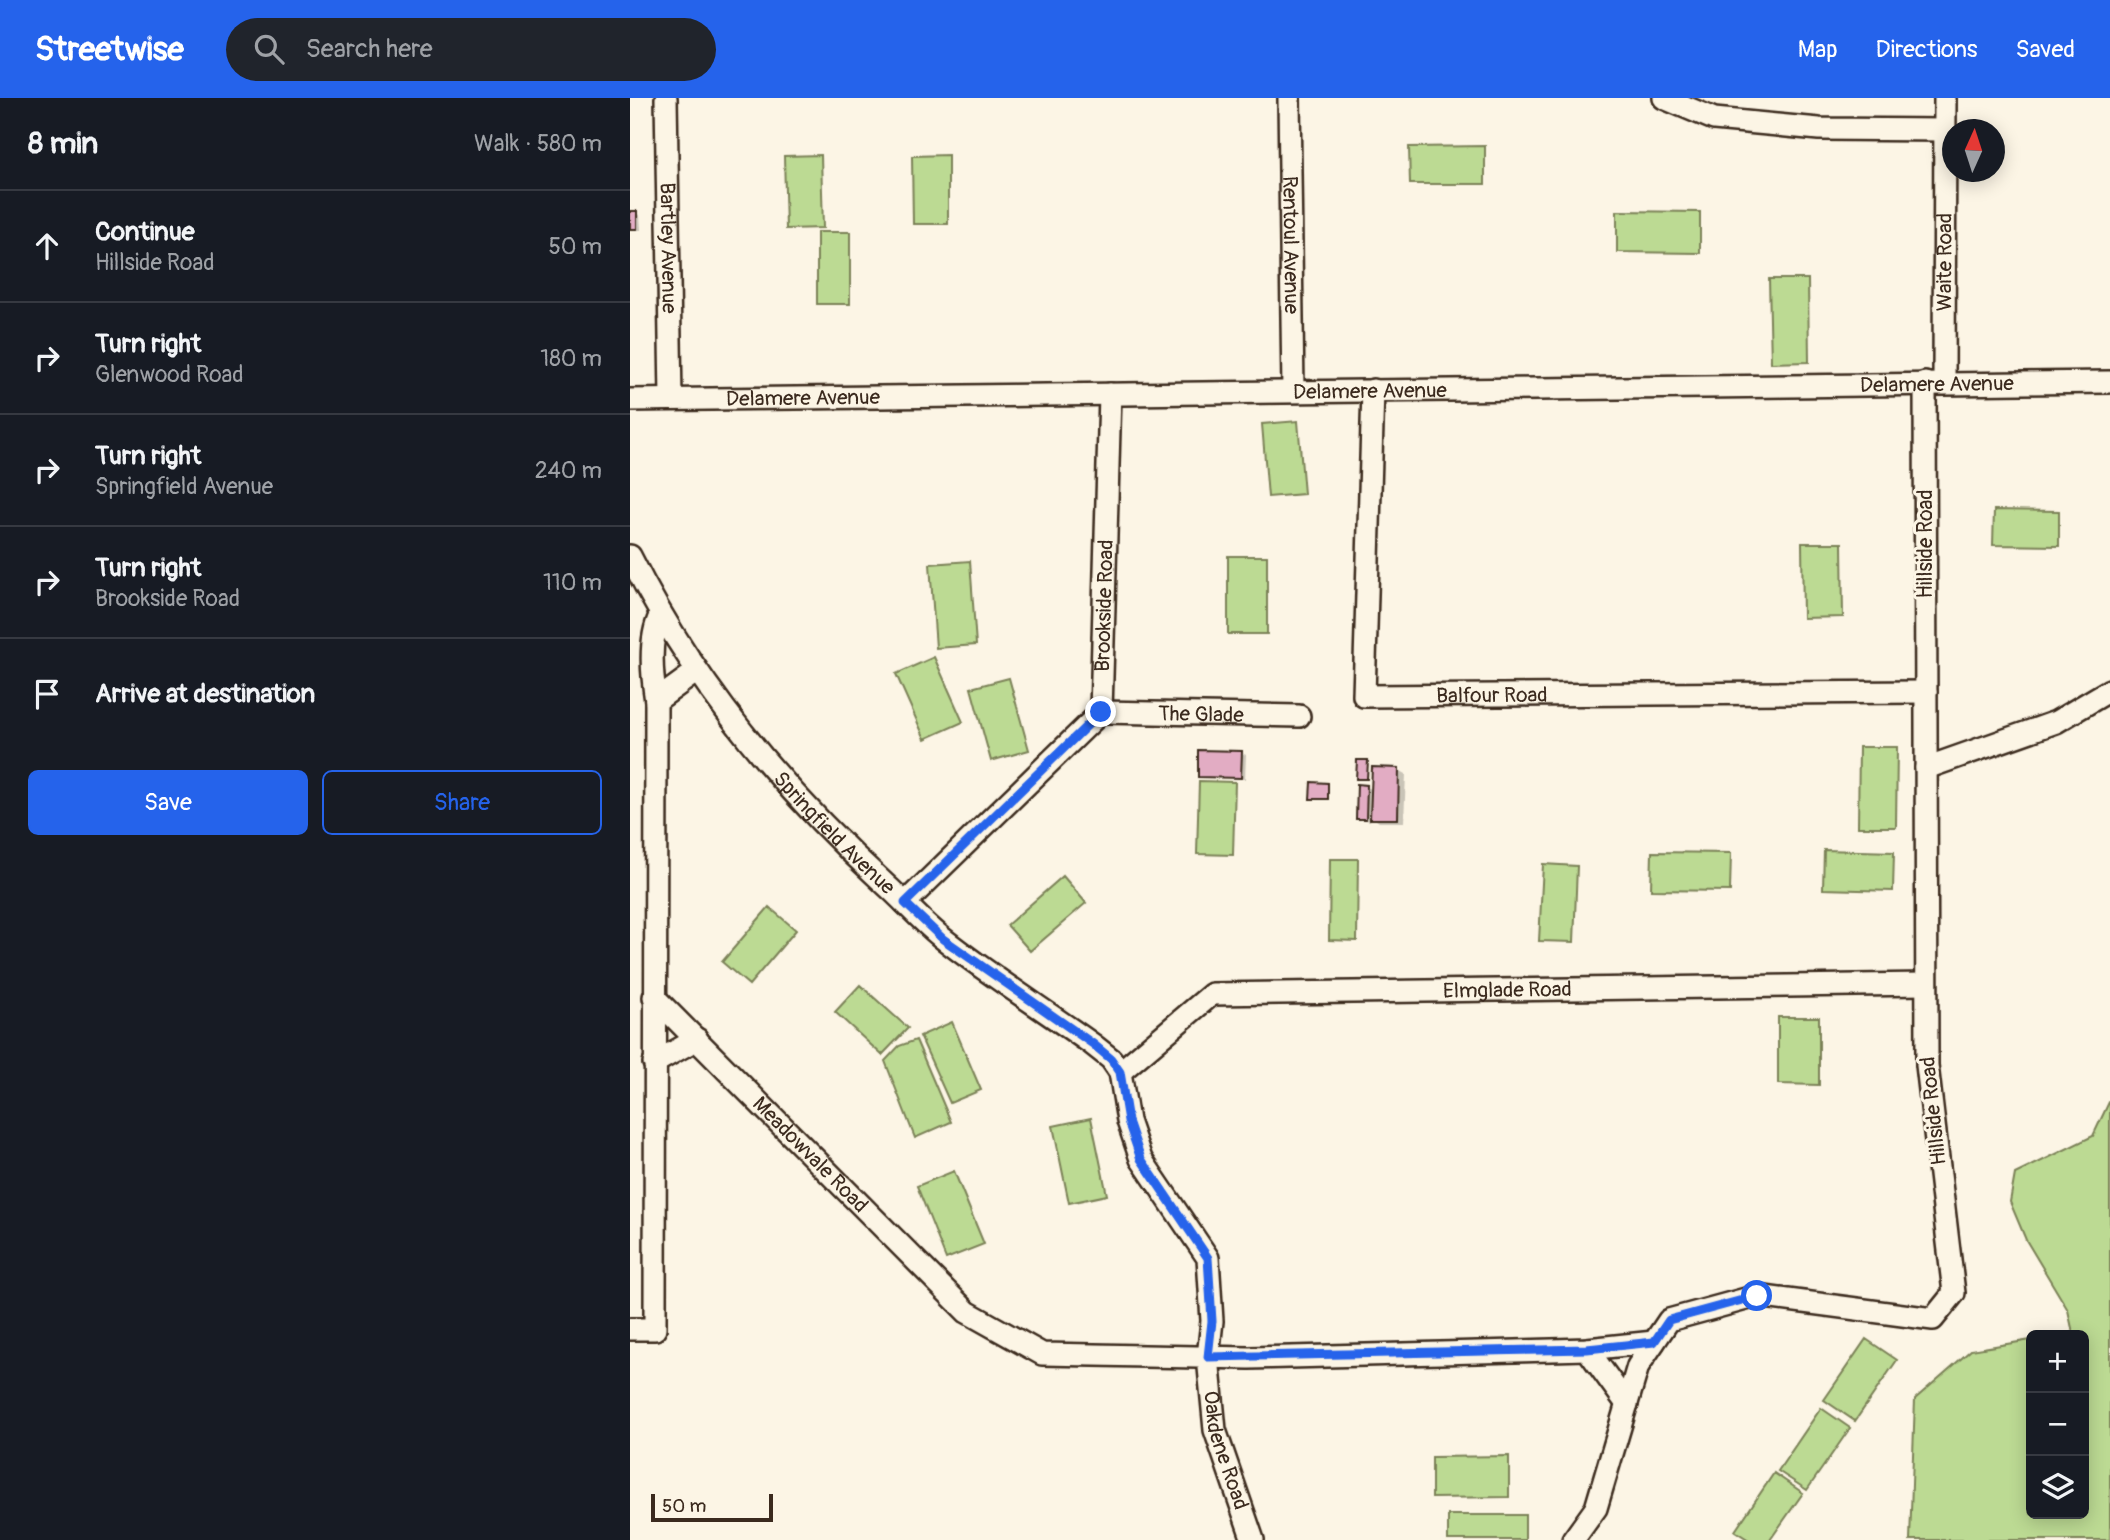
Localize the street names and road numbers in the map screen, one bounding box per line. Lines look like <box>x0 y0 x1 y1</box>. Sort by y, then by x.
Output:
street label: Rentoul Avenue <box>1276 176 1305 315</box>
street label: Bartley Avenue <box>653 182 683 314</box>
street label: Waite Road <box>1931 213 1959 311</box>
street label: Delamere Avenue <box>1860 370 2015 399</box>
street label: Delamere Avenue <box>1293 377 1448 406</box>
street label: Delamere Avenue <box>726 384 881 413</box>
street label: Hillside Road <box>1912 489 1939 599</box>
street label: Brookside Road <box>1089 539 1120 672</box>
street label: Balfour Road <box>1436 682 1548 709</box>
street label: The Glade <box>1158 700 1245 729</box>
street label: Springfield Avenue <box>767 766 901 901</box>
street label: Elmglade Road <box>1443 976 1572 1005</box>
street label: Hillside Road <box>1914 1055 1953 1167</box>
street label: Meadowvale Road <box>747 1091 874 1219</box>
street label: Oakdene Road <box>1197 1390 1254 1513</box>

